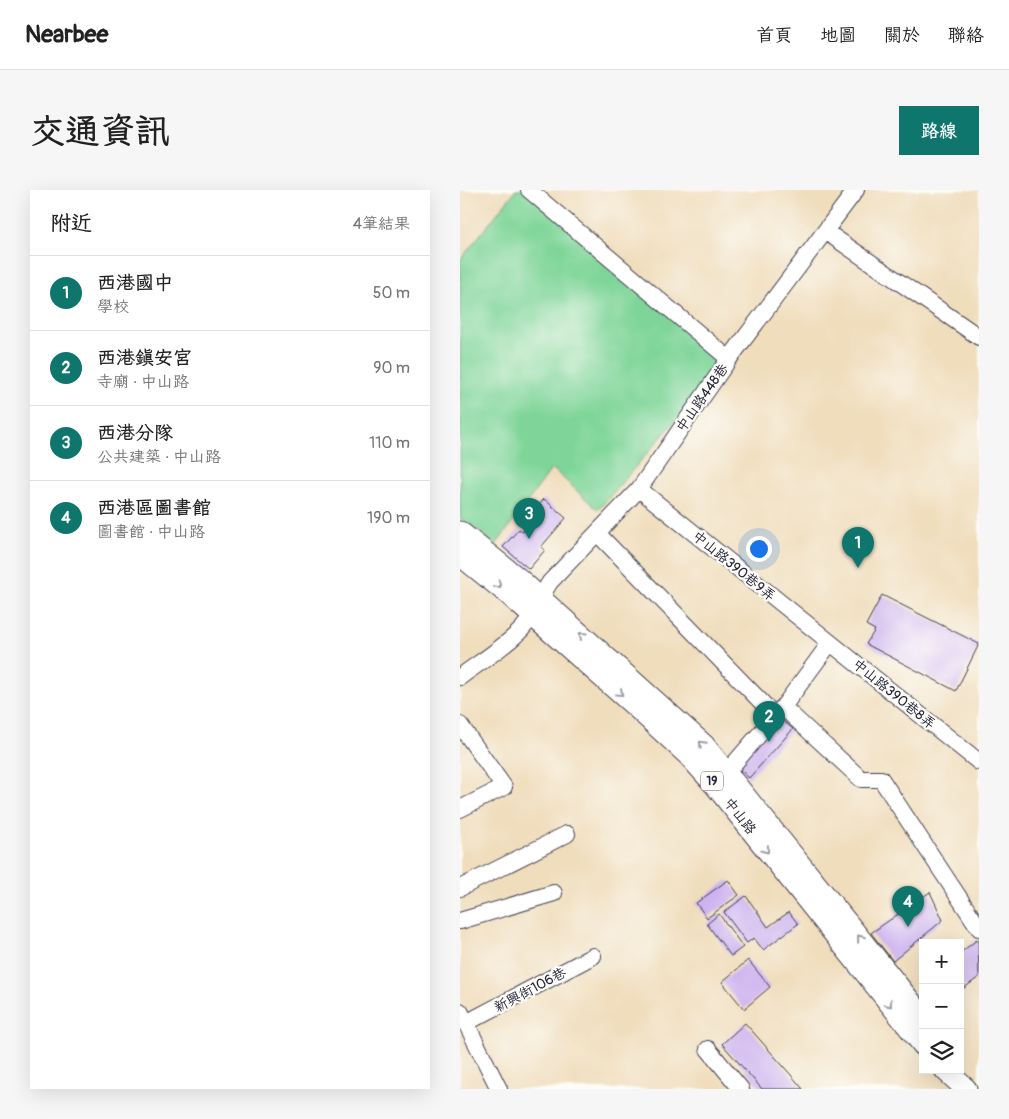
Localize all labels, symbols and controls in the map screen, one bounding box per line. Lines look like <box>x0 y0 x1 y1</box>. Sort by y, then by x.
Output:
text: Nearbee <box>25 20 108 49</box>
text: 首頁 <box>756 24 792 47</box>
text: 地圖 <box>820 24 856 47</box>
text: 關於 <box>884 24 920 47</box>
text: 聯絡 <box>948 24 984 47</box>
button: 路線 <box>899 106 979 155</box>
text: 交通資訊 <box>30 110 170 154</box>
text: 附近 <box>50 210 92 237</box>
text: 4筆結果 <box>353 214 410 234</box>
text: 西港國中 <box>97 271 173 295</box>
text: 1 <box>63 283 69 303</box>
text: 50 m <box>373 283 410 303</box>
text: 學校 <box>97 297 129 317</box>
text: 西港鎮安宮 <box>97 346 192 370</box>
text: 2 <box>62 358 70 378</box>
text: 90 m <box>373 358 410 378</box>
street label: 中山路448巷 <box>672 360 732 435</box>
text: 寺廟 · 中山路 <box>97 372 189 392</box>
text: 西港分隊 <box>97 421 173 445</box>
text: 3 <box>62 433 70 453</box>
text: 110 m <box>369 433 410 453</box>
text: 公共建築 · 中山路 <box>97 447 221 467</box>
text: 西港區圖書館 <box>97 496 211 520</box>
pin: 3 <box>513 498 545 539</box>
text: 4 <box>61 508 71 528</box>
text: 190 m <box>367 508 410 528</box>
text: 圖書館 · 中山路 <box>97 522 205 542</box>
street label: 中山路390巷9弄 <box>689 527 779 605</box>
pin: 1 <box>842 527 874 568</box>
your location <box>746 536 772 562</box>
one-way arrow <box>492 580 501 588</box>
one-way arrow <box>578 632 587 641</box>
street label: 中山路390巷8弄 <box>849 655 939 733</box>
one-way arrow <box>614 687 623 696</box>
pin: 2 <box>753 701 785 742</box>
one-way arrow <box>699 741 708 750</box>
road number: 19 <box>701 772 723 790</box>
street label: 中山路 <box>720 794 760 838</box>
one-way arrow <box>761 844 770 853</box>
pin: 4 <box>892 886 924 927</box>
one-way arrow <box>857 935 865 944</box>
map controls <box>919 939 964 1074</box>
button: + <box>919 939 964 984</box>
street label: 新興街106巷 <box>491 963 570 1016</box>
button: − <box>919 984 964 1029</box>
one-way arrow <box>884 998 892 1007</box>
button: layers <box>919 1029 964 1074</box>

